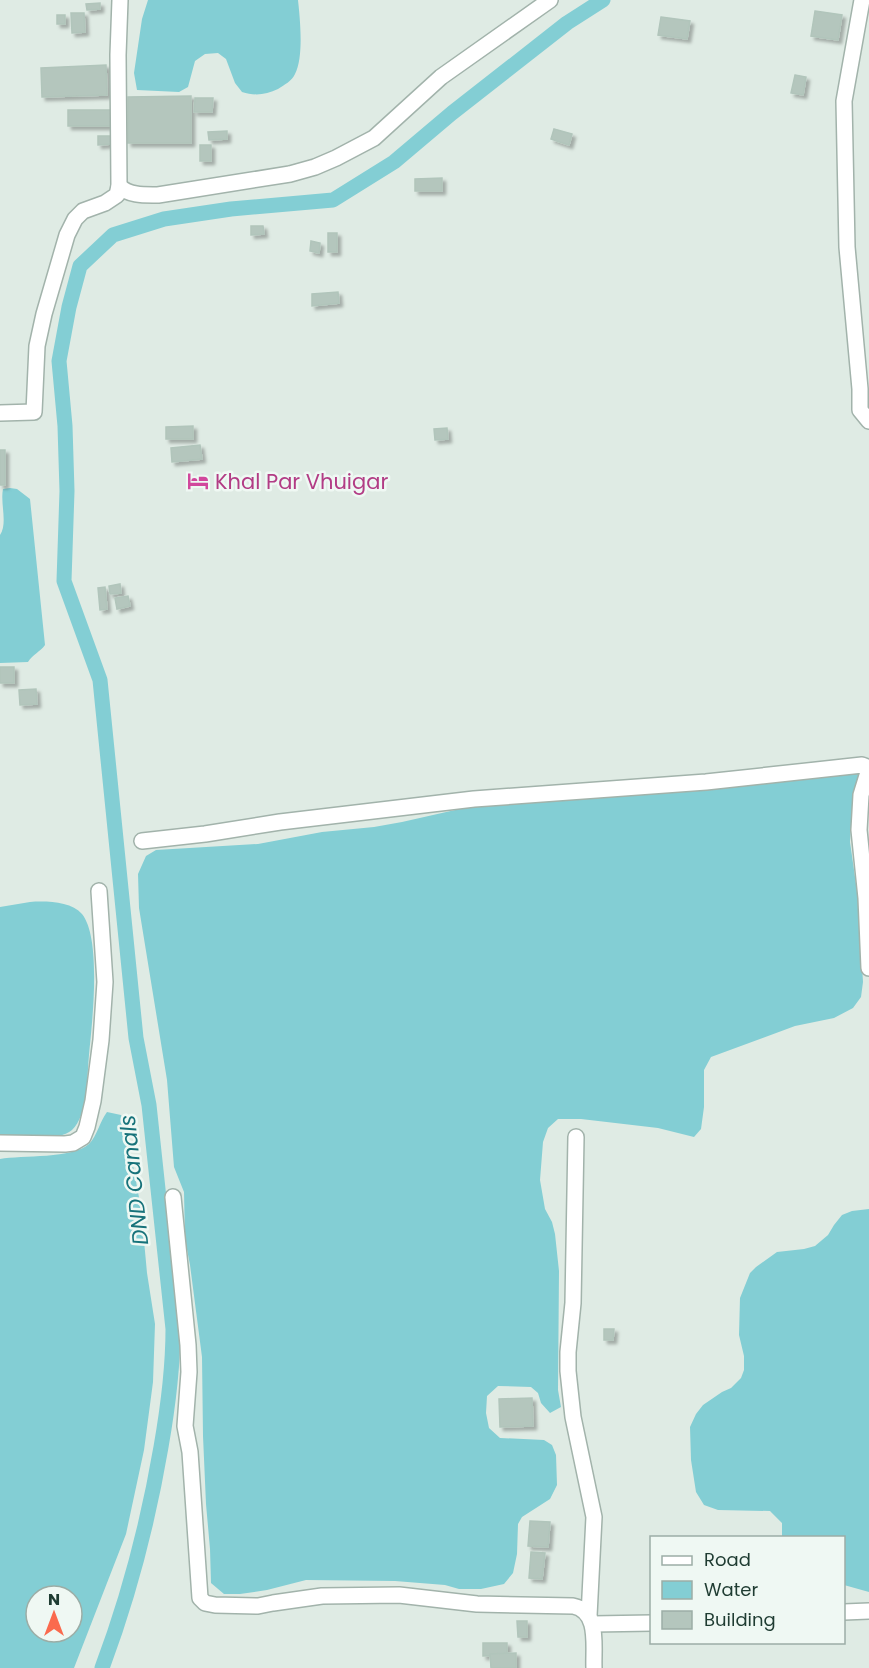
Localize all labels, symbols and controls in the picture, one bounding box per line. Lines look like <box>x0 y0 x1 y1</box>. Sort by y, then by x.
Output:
place label: Khal Par Vhuigar <box>215 467 388 496</box>
hotel icon: Khal Par Vhuigar <box>186 469 210 493</box>
water label: DND Canals <box>112 1113 156 1247</box>
legend <box>650 1536 845 1644</box>
text: Road <box>704 1547 751 1572</box>
text: Water <box>704 1577 758 1602</box>
north arrow <box>24 1584 84 1644</box>
text: N <box>48 1588 60 1611</box>
text: Building <box>704 1607 776 1632</box>

